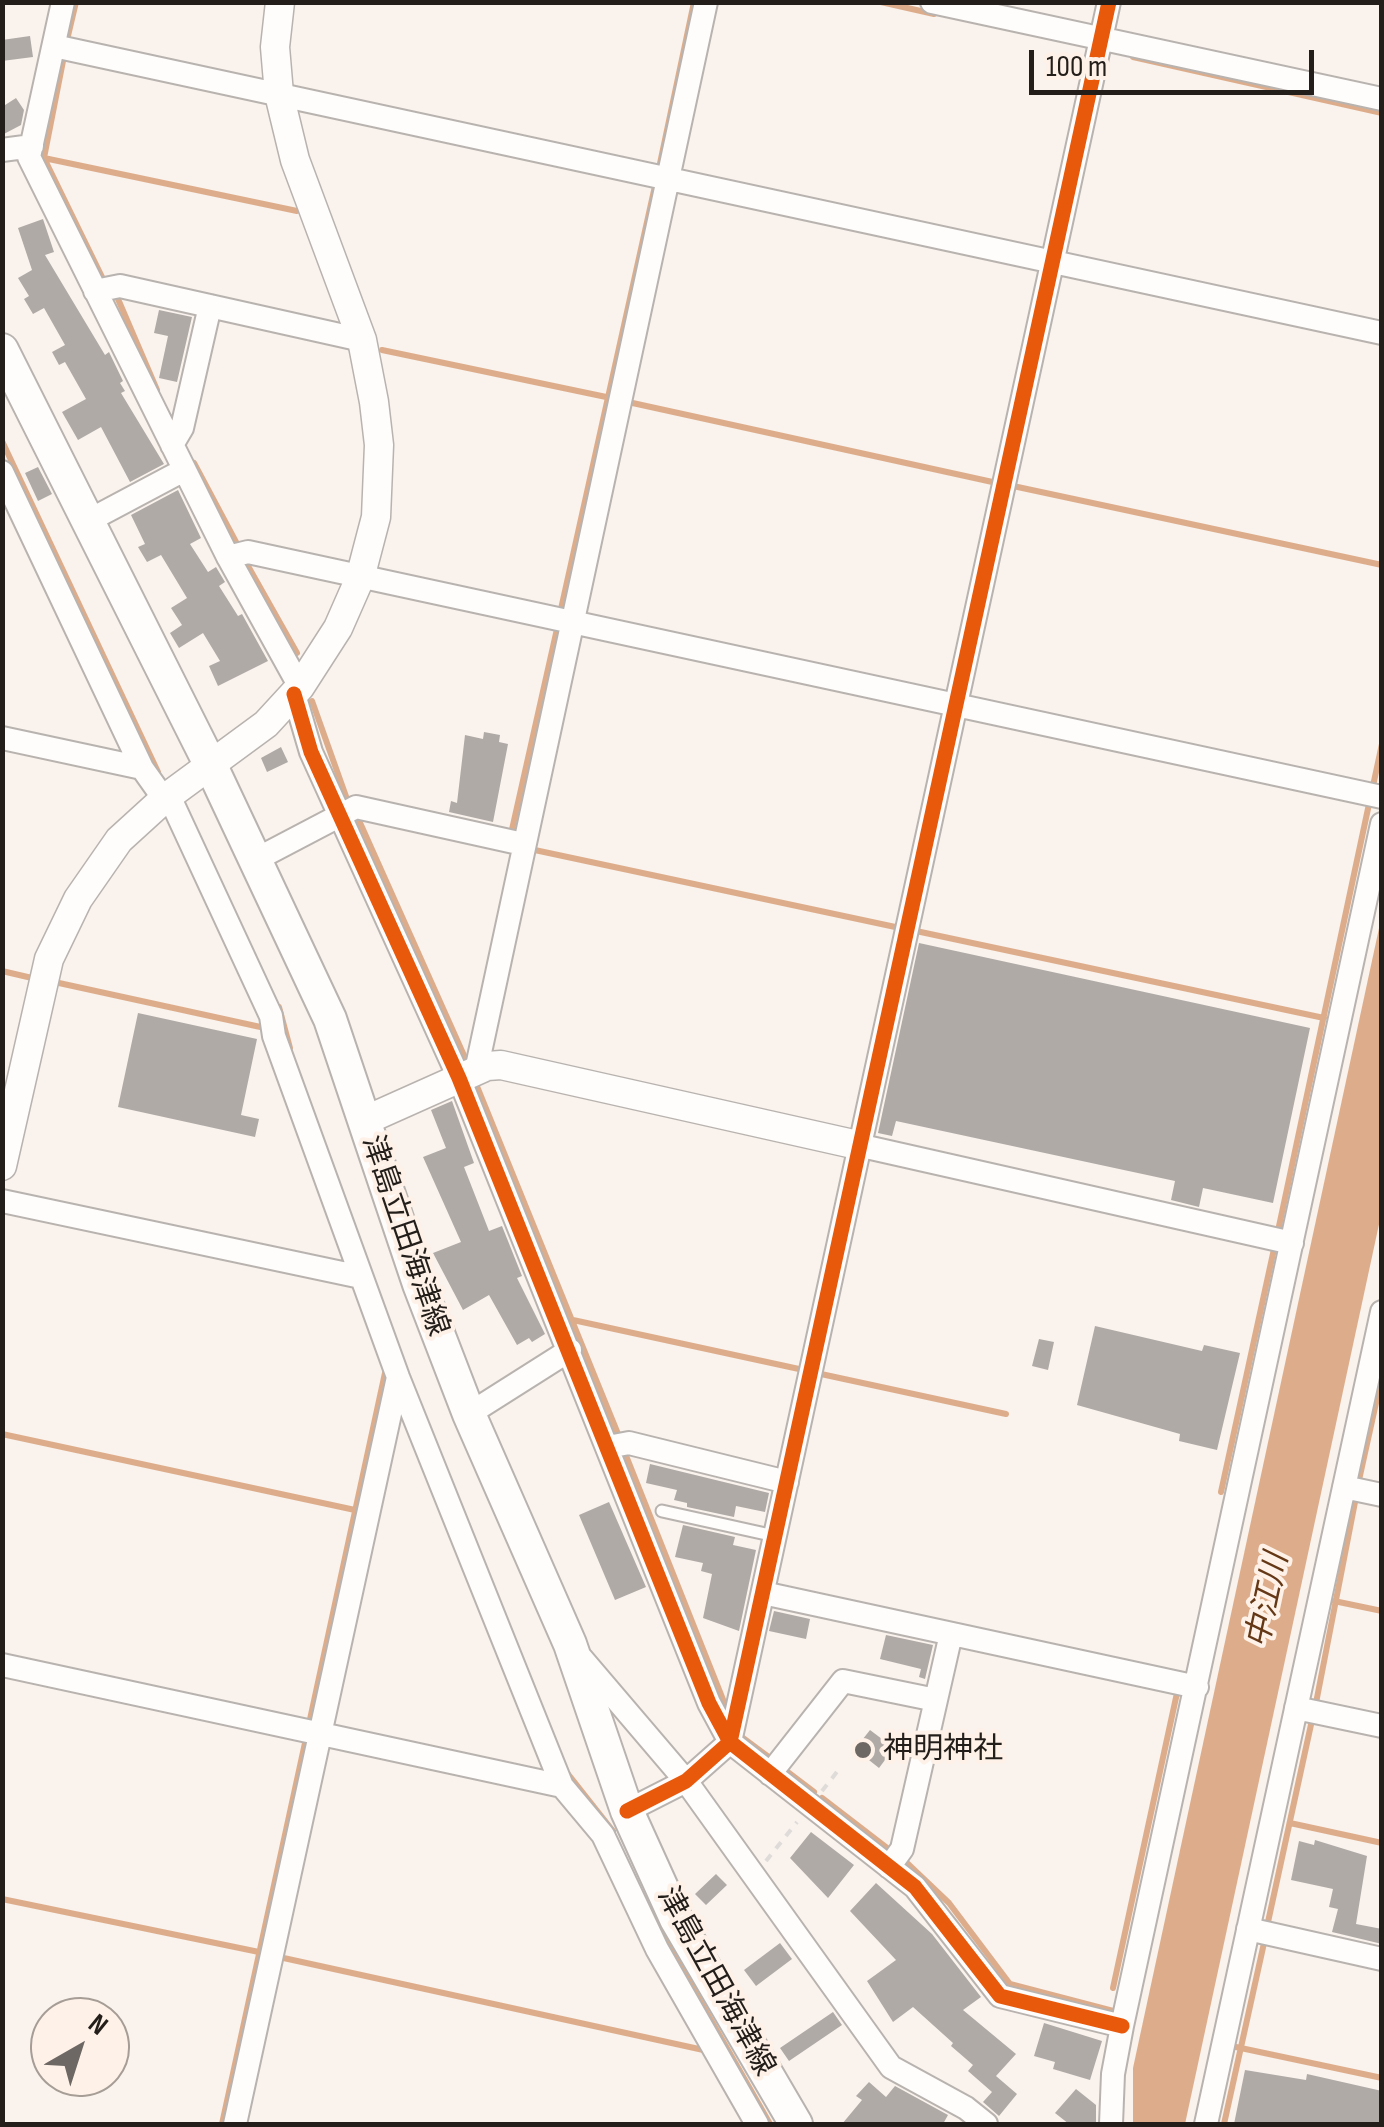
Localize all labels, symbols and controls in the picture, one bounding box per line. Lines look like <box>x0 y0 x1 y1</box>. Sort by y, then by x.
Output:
scale bar <box>1034 30 1319 92</box>
text: 100 m <box>1046 49 1107 85</box>
street label: 津島立田海津線 <box>353 1131 455 1341</box>
water label: 中江川 <box>1240 1550 1298 1652</box>
place label: 神明神社 <box>883 1732 1003 1768</box>
marker: 神明神社 <box>852 1739 874 1761</box>
street label: 津島立田海津線 <box>648 1881 782 2083</box>
north arrow <box>30 1997 130 2097</box>
text: N <box>82 2007 114 2042</box>

